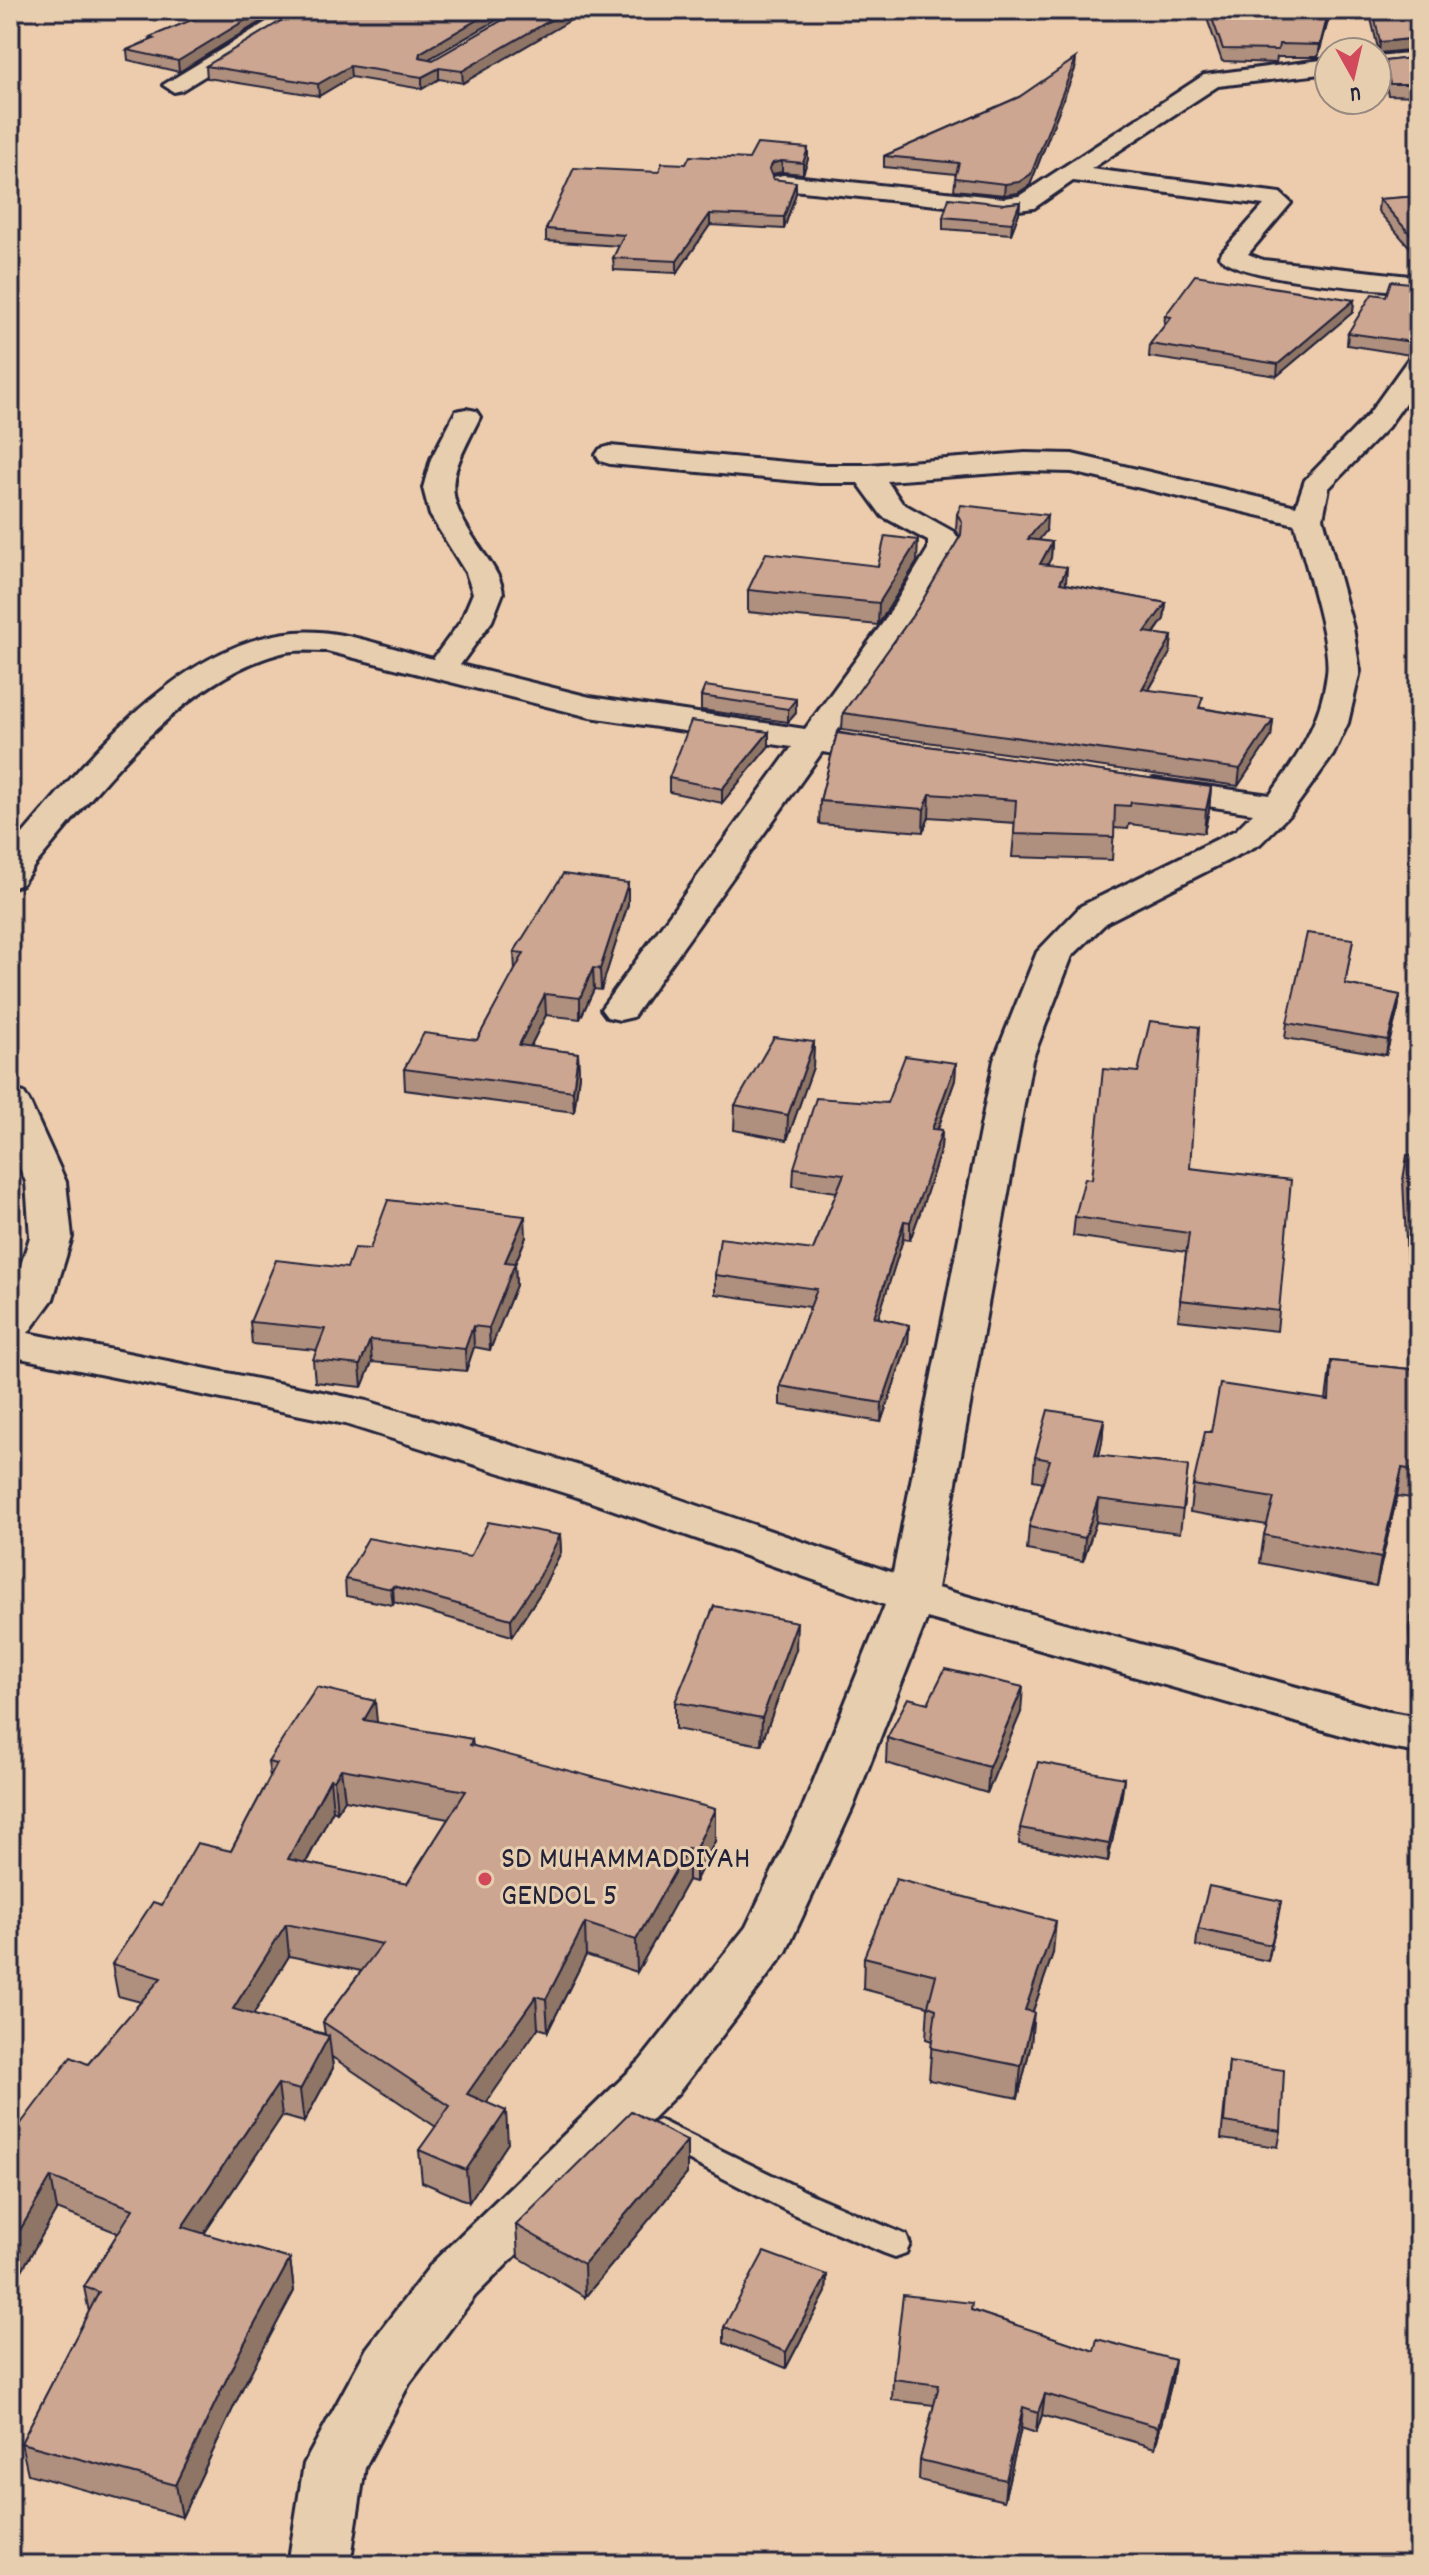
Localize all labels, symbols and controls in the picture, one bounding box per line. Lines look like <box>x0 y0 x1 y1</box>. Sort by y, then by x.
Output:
north arrow <box>1313 36 1393 116</box>
text: U <box>1348 76 1363 108</box>
place label: SD MUHAMMADDIYAH GENDOL 5 <box>501 1838 750 1921</box>
marker: SD MUHAMMADDIYAH GENDOL 5 <box>476 1870 494 1888</box>

